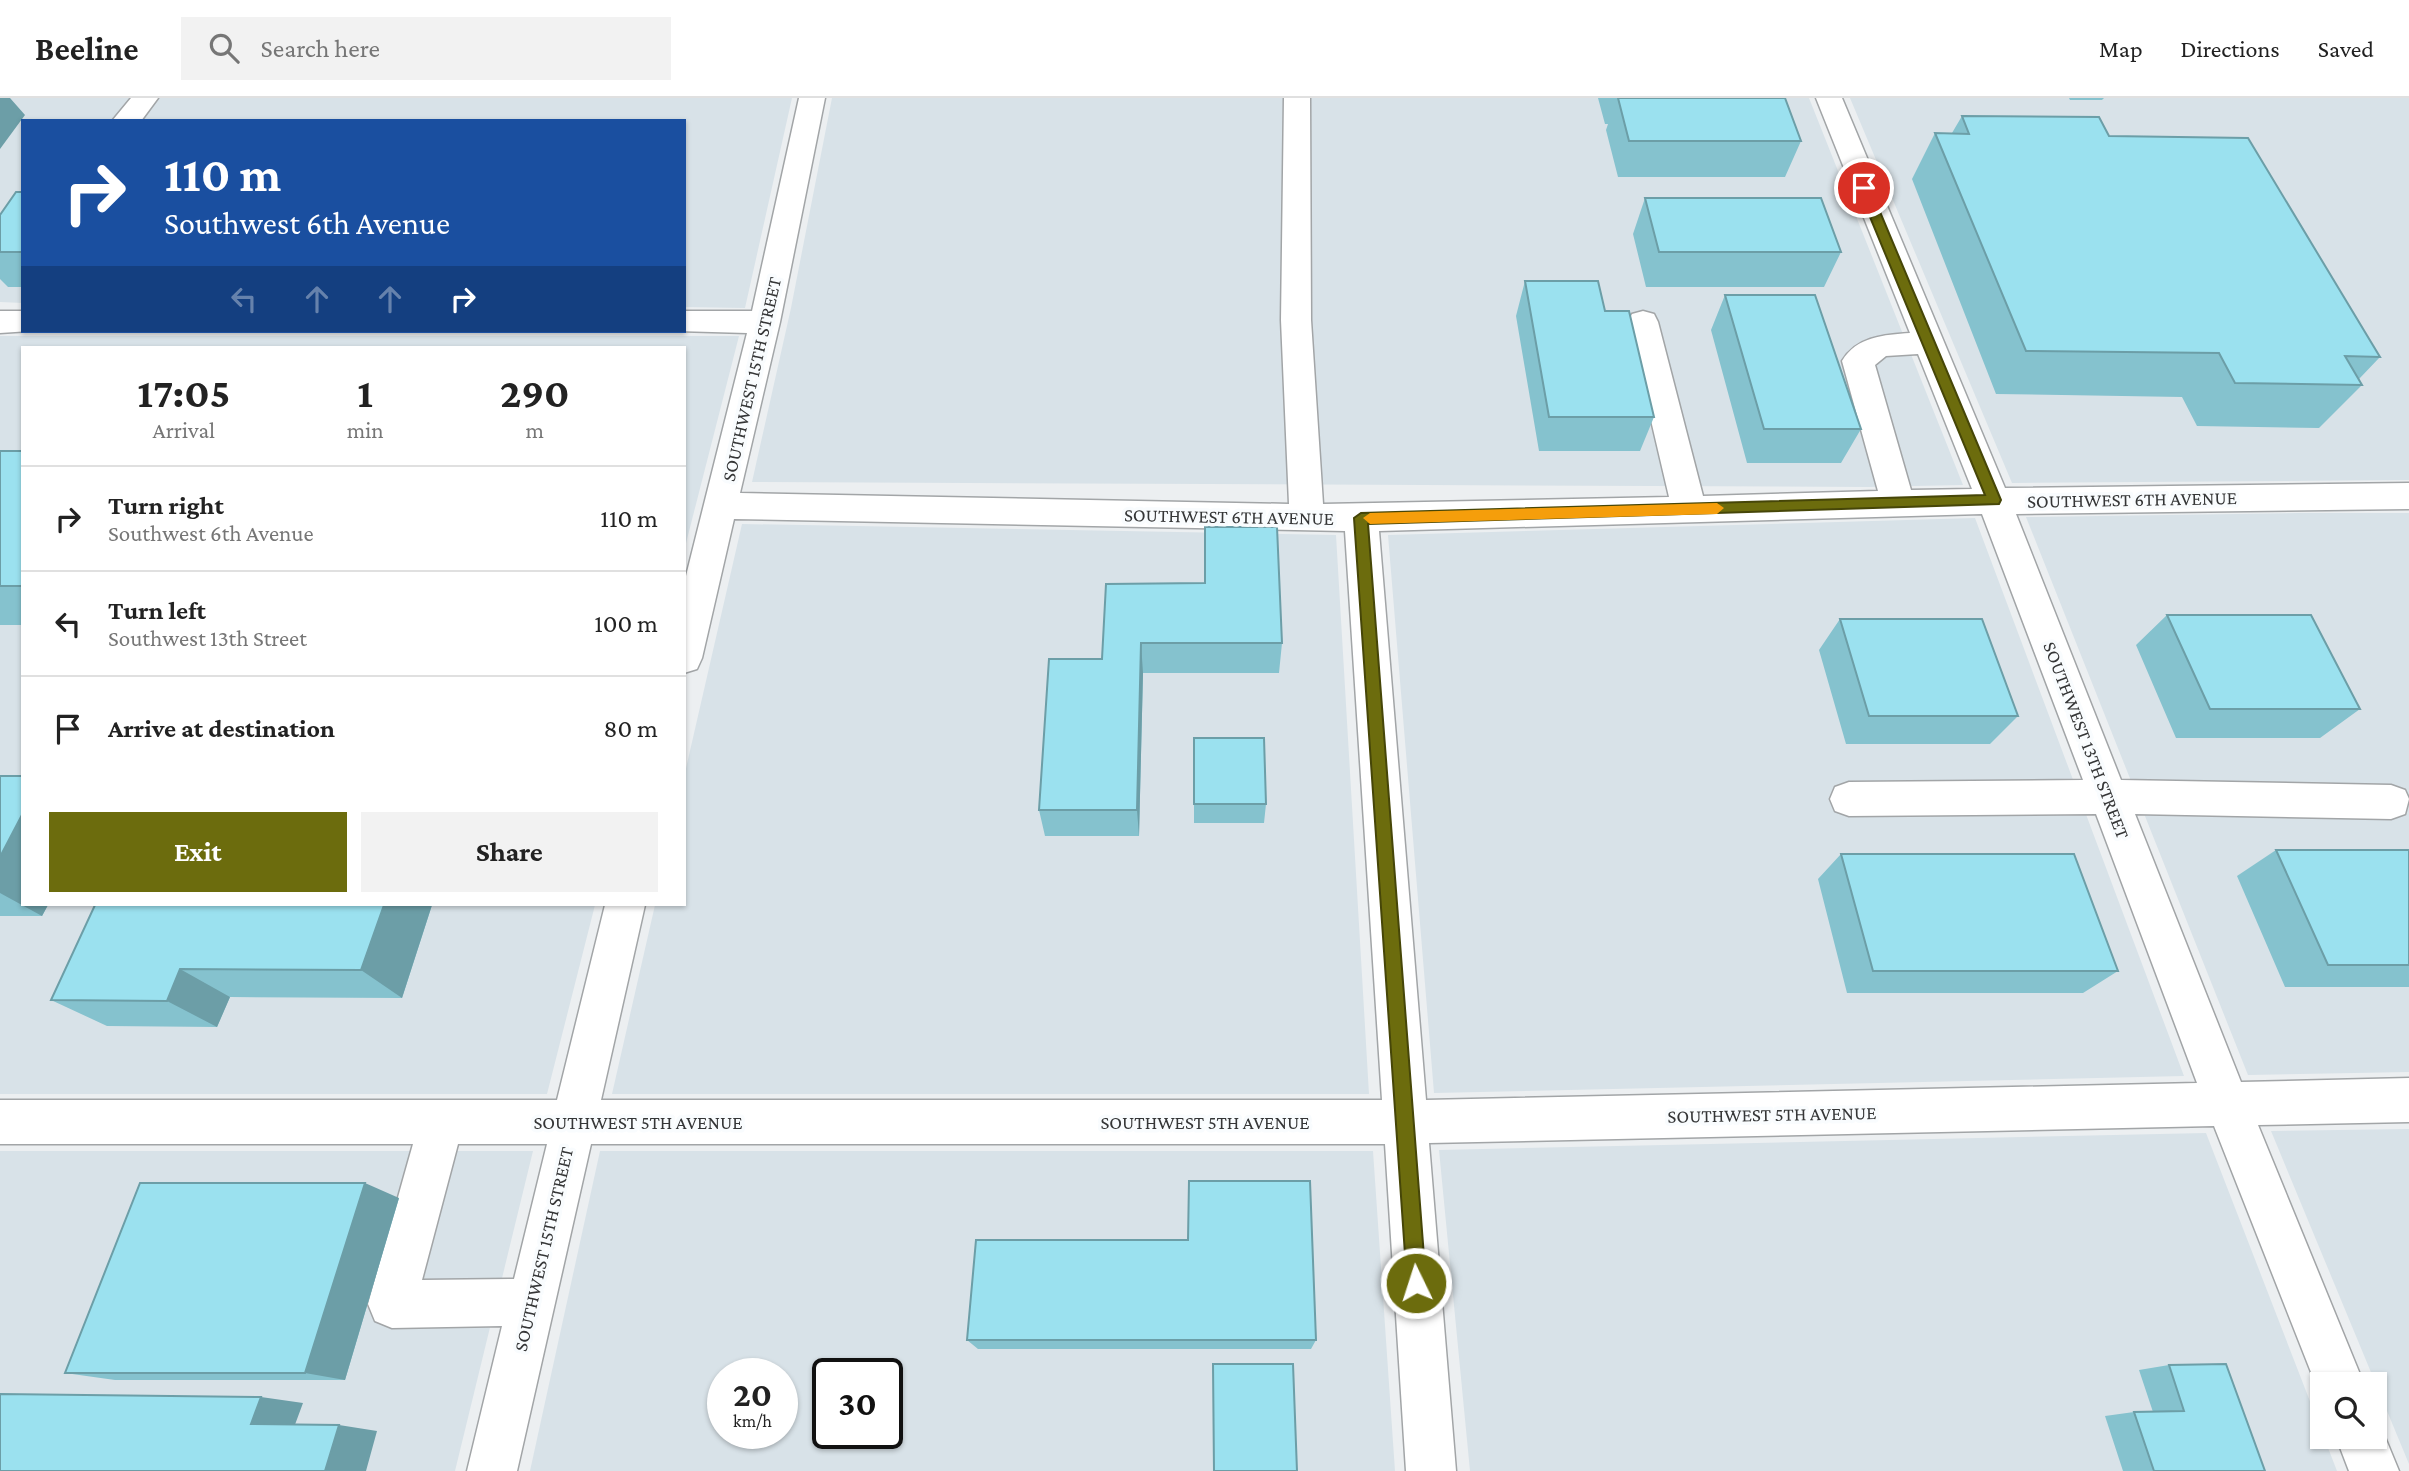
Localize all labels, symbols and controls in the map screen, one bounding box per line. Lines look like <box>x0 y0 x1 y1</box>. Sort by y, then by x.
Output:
search box <box>181 17 671 80</box>
icon: search <box>205 29 243 67</box>
text: Beeline <box>35 30 139 67</box>
text: Search here <box>261 34 380 63</box>
text: Map <box>2099 35 2143 62</box>
text: Directions <box>2181 35 2280 62</box>
text: Saved <box>2318 35 2374 62</box>
icon: right <box>49 147 140 238</box>
text: 110 m <box>164 147 281 202</box>
pin <box>1834 158 1894 218</box>
icon: arrive <box>1845 169 1883 207</box>
text: Southwest 6th Avenue <box>164 205 450 241</box>
street label: SOUTHWEST 15TH STREET <box>718 274 785 483</box>
icon: left <box>225 280 263 318</box>
icon: ahead <box>298 280 336 318</box>
icon: ahead <box>371 280 409 318</box>
icon: right <box>444 280 482 318</box>
text: 17:05 <box>137 369 230 416</box>
text: 1 <box>357 369 373 416</box>
text: 290 <box>500 369 570 416</box>
text: Arrival <box>153 417 215 443</box>
text: min <box>347 417 384 443</box>
text: m <box>526 417 544 443</box>
street label: SOUTHWEST 6TH AVENUE <box>2027 487 2237 512</box>
text: Turn right <box>108 491 224 520</box>
icon: right <box>49 500 87 538</box>
text: 110 m <box>600 504 658 533</box>
street label: SOUTHWEST 6TH AVENUE <box>1124 504 1334 529</box>
text: Southwest 6th Avenue <box>108 520 314 546</box>
text: Turn left <box>108 596 206 625</box>
icon: left <box>49 605 87 643</box>
text: 100 m <box>594 609 658 638</box>
text: Southwest 13th Street <box>108 625 307 651</box>
street label: SOUTHWEST 13TH STREET <box>2039 639 2134 842</box>
icon: arrive <box>49 710 87 748</box>
text: Arrive at destination <box>108 714 335 743</box>
text: 80 m <box>604 714 658 743</box>
button: Exit <box>49 812 347 892</box>
button: Share <box>361 812 658 892</box>
street label: SOUTHWEST 5TH AVENUE <box>1667 1102 1877 1127</box>
street label: SOUTHWEST 5TH AVENUE <box>533 1112 743 1133</box>
street label: SOUTHWEST 5TH AVENUE <box>1100 1112 1310 1133</box>
street label: SOUTHWEST 15TH STREET <box>510 1144 577 1353</box>
position arrow <box>1379 1246 1453 1320</box>
speed limit sign: 30 <box>812 1358 903 1449</box>
map controls <box>2310 1372 2387 1449</box>
button: search <box>2310 1372 2387 1449</box>
text: 20 <box>733 1375 772 1414</box>
text: km/h <box>733 1411 772 1431</box>

